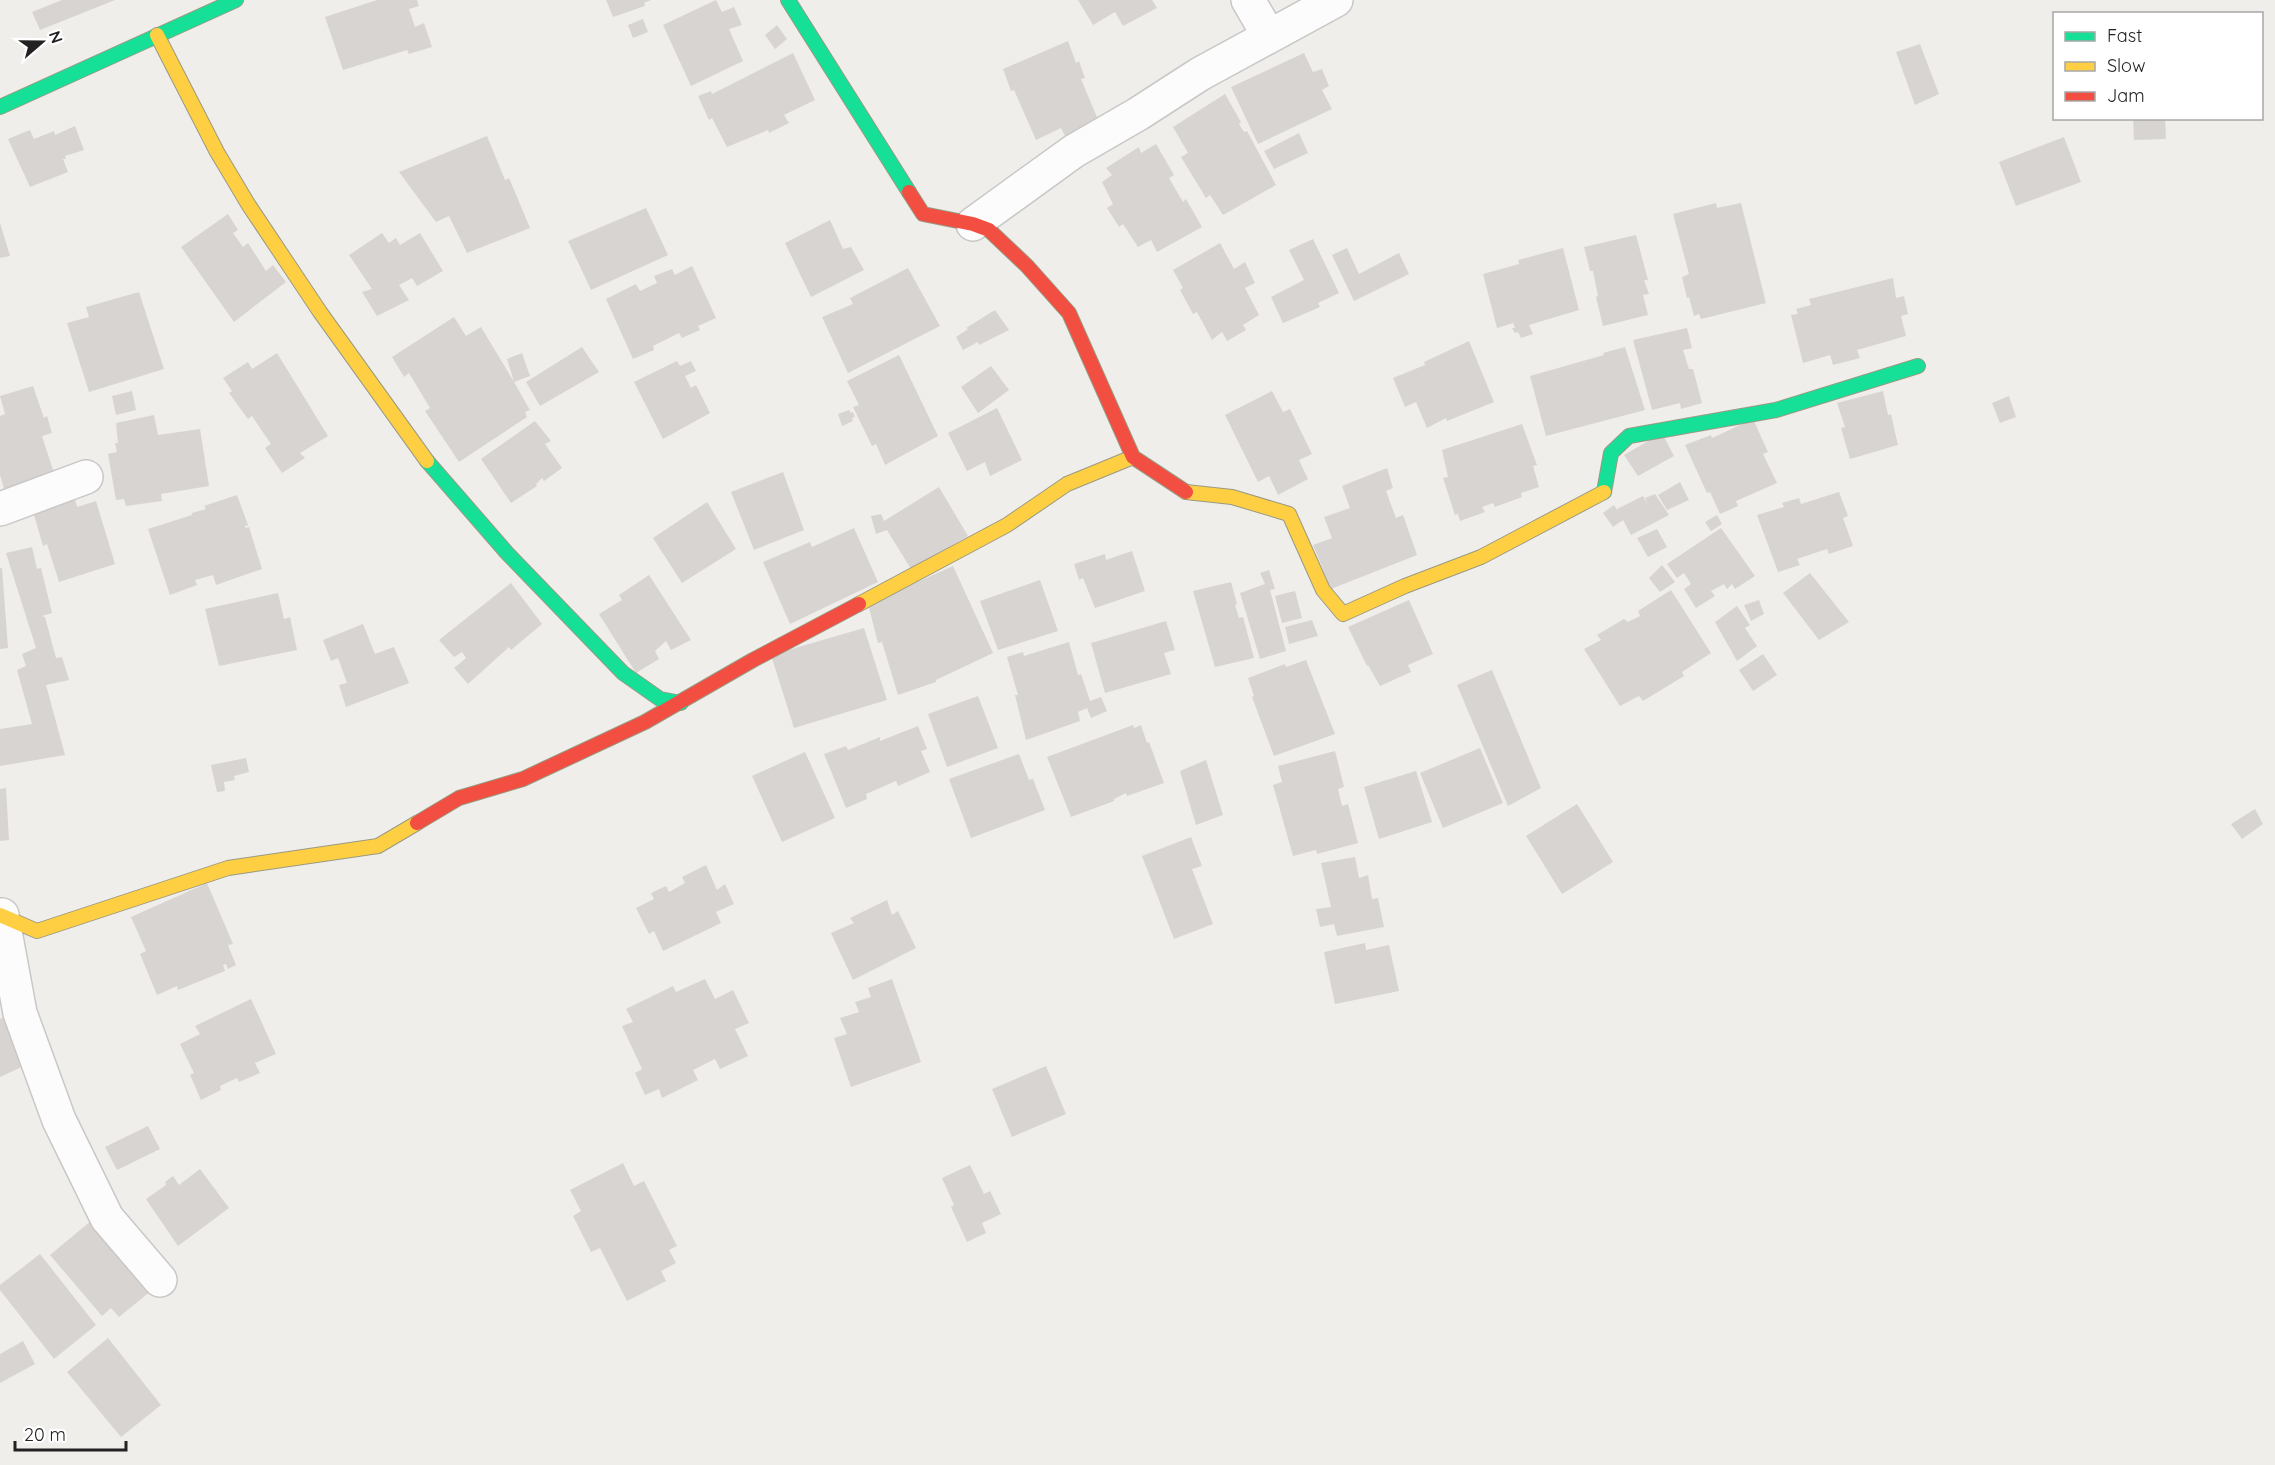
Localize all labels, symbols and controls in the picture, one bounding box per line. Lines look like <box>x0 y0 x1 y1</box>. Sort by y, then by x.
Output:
north arrow <box>12 12 72 72</box>
legend <box>2053 12 2263 120</box>
text: Fast <box>2107 24 2142 47</box>
text: N <box>45 28 68 46</box>
text: Slow <box>2107 54 2145 77</box>
text: Jam <box>2107 84 2145 107</box>
scale bar <box>15 1414 126 1452</box>
text: 20 m <box>24 1423 66 1446</box>

